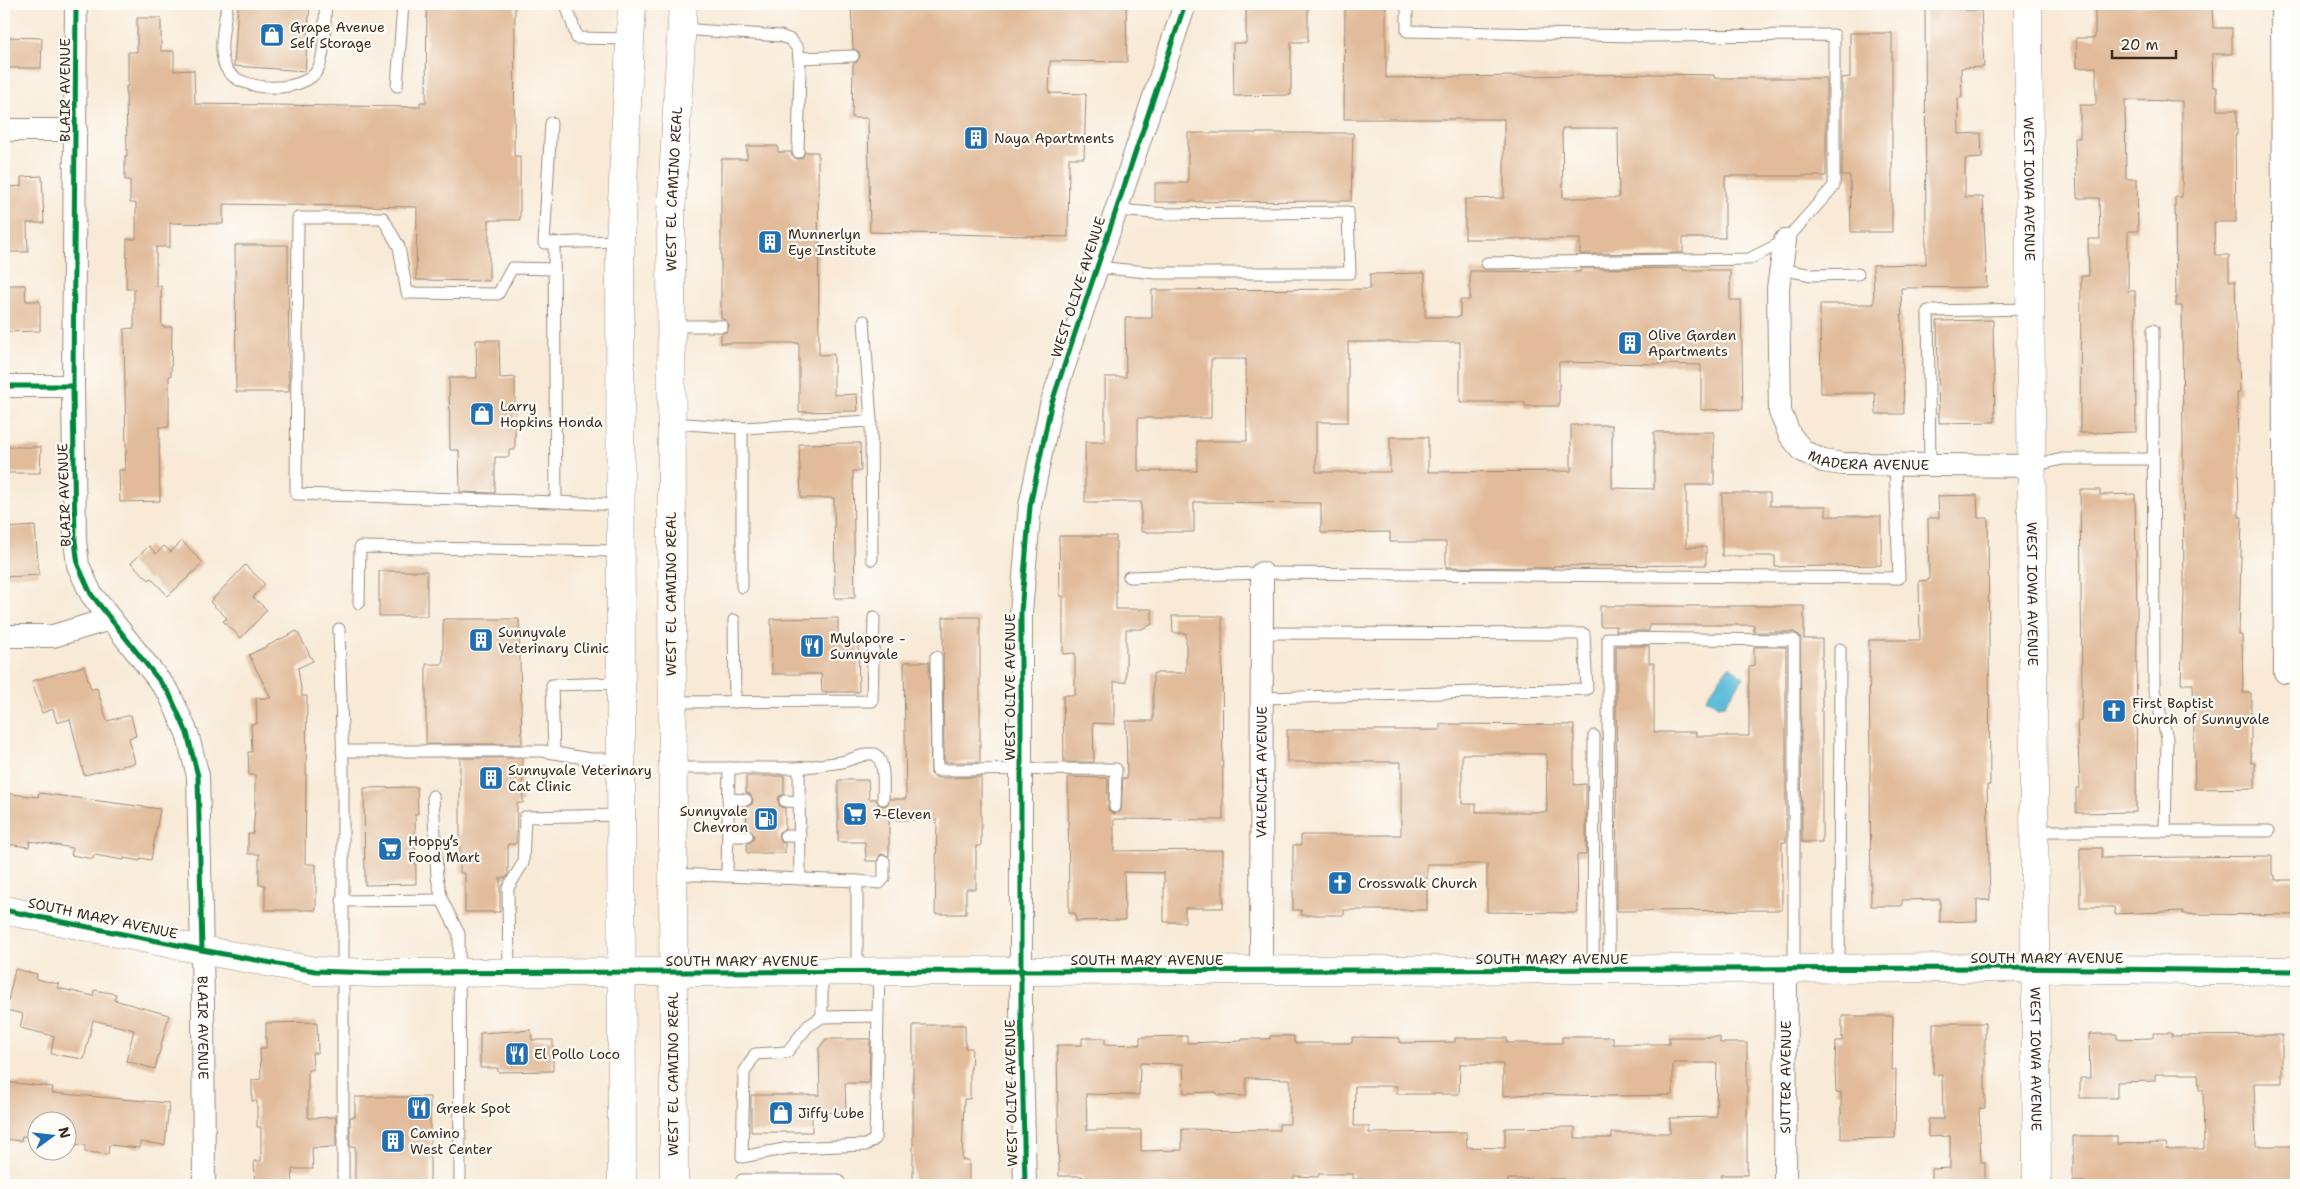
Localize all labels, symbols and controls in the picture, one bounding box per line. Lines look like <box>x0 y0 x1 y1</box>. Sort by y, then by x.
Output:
place label: Grape Avenue Self Storage <box>290 18 385 52</box>
shop icon: Grape Avenue Self Storage <box>259 22 285 48</box>
scale bar <box>2112 28 2176 60</box>
text: 20 m <box>2120 35 2159 55</box>
street label: BLAIR AVENUE <box>56 38 74 142</box>
street label: WEST EL CAMINO REAL <box>662 106 686 271</box>
street label: WEST IOWA AVENUE <box>2020 117 2039 262</box>
building icon: Naya Apartments <box>963 125 989 151</box>
place label: Naya Apartments <box>994 129 1114 147</box>
street label: WEST OLIVE AVENUE <box>1047 214 1109 360</box>
place label: Munnerlyn Eye Institute <box>788 225 877 259</box>
building icon: Munnerlyn Eye Institute <box>757 229 783 255</box>
place label: Olive Garden Apartments <box>1648 326 1737 360</box>
building icon: Olive Garden Apartments <box>1617 330 1643 356</box>
place label: Larry Hopkins Honda <box>500 397 603 431</box>
shop icon: Larry Hopkins Honda <box>469 401 495 427</box>
street label: BLAIR AVENUE <box>53 443 75 547</box>
street label: MADERA AVENUE <box>1805 446 1930 474</box>
street label: WEST EL CAMINO REAL <box>662 511 680 676</box>
street label: WEST IOWA AVENUE <box>2023 522 2042 667</box>
street label: WEST OLIVE AVENUE <box>1001 613 1019 761</box>
place label: Sunnyvale Veterinary Clinic <box>498 623 609 657</box>
building icon: Sunnyvale Veterinary Clinic <box>468 627 494 653</box>
place label: Mylapore - Sunnyvale <box>830 629 906 663</box>
restaurant icon: Mylapore - Sunnyvale <box>799 633 825 659</box>
place label: First Baptist Church of Sunnyvale <box>2132 694 2270 728</box>
church icon: First Baptist Church of Sunnyvale <box>2101 698 2127 724</box>
street label: VALENCIA AVENUE <box>1252 706 1271 838</box>
place label: Sunnyvale Veterinary Cat Clinic <box>508 761 652 795</box>
building icon: Sunnyvale Veterinary Cat Clinic <box>478 765 504 791</box>
supermarket icon: 7-Eleven <box>842 801 868 827</box>
place label: Sunnyvale Chevron <box>680 802 748 836</box>
place label: 7-Eleven <box>872 805 931 823</box>
fuel station icon: Sunnyvale Chevron <box>753 806 779 832</box>
place label: Hoppy’s Food Mart <box>408 832 480 866</box>
supermarket icon: Hoppy’s Food Mart <box>377 836 403 862</box>
church icon: Crosswalk Church <box>1327 870 1353 896</box>
place label: Crosswalk Church <box>1358 874 1478 892</box>
street label: SOUTH MARY AVENUE <box>26 893 180 943</box>
street label: SOUTH MARY AVENUE <box>1971 949 2124 967</box>
street label: SOUTH MARY AVENUE <box>1476 950 1629 968</box>
street label: SOUTH MARY AVENUE <box>1071 951 1224 969</box>
street label: SOUTH MARY AVENUE <box>666 952 819 970</box>
street label: BLAIR AVENUE <box>193 975 212 1080</box>
street label: WEST IOWA AVENUE <box>2026 987 2046 1132</box>
street label: WEST EL CAMINO REAL <box>664 991 682 1156</box>
street label: WEST OLIVE AVENUE <box>1001 1019 1021 1167</box>
street label: SUTTER AVENUE <box>1776 1020 1795 1134</box>
restaurant icon: El Pollo Loco <box>504 1041 530 1067</box>
place label: El Pollo Loco <box>534 1045 620 1063</box>
restaurant icon: Greek Spot <box>406 1095 432 1121</box>
place label: Greek Spot <box>436 1099 511 1117</box>
shop icon: Jiffy Lube <box>768 1100 794 1126</box>
place label: Jiffy Lube <box>798 1104 865 1122</box>
north arrow <box>28 1112 78 1162</box>
place label: Camino West Center <box>410 1124 493 1158</box>
text: N <box>54 1125 75 1140</box>
building icon: Camino West Center <box>380 1128 406 1154</box>

